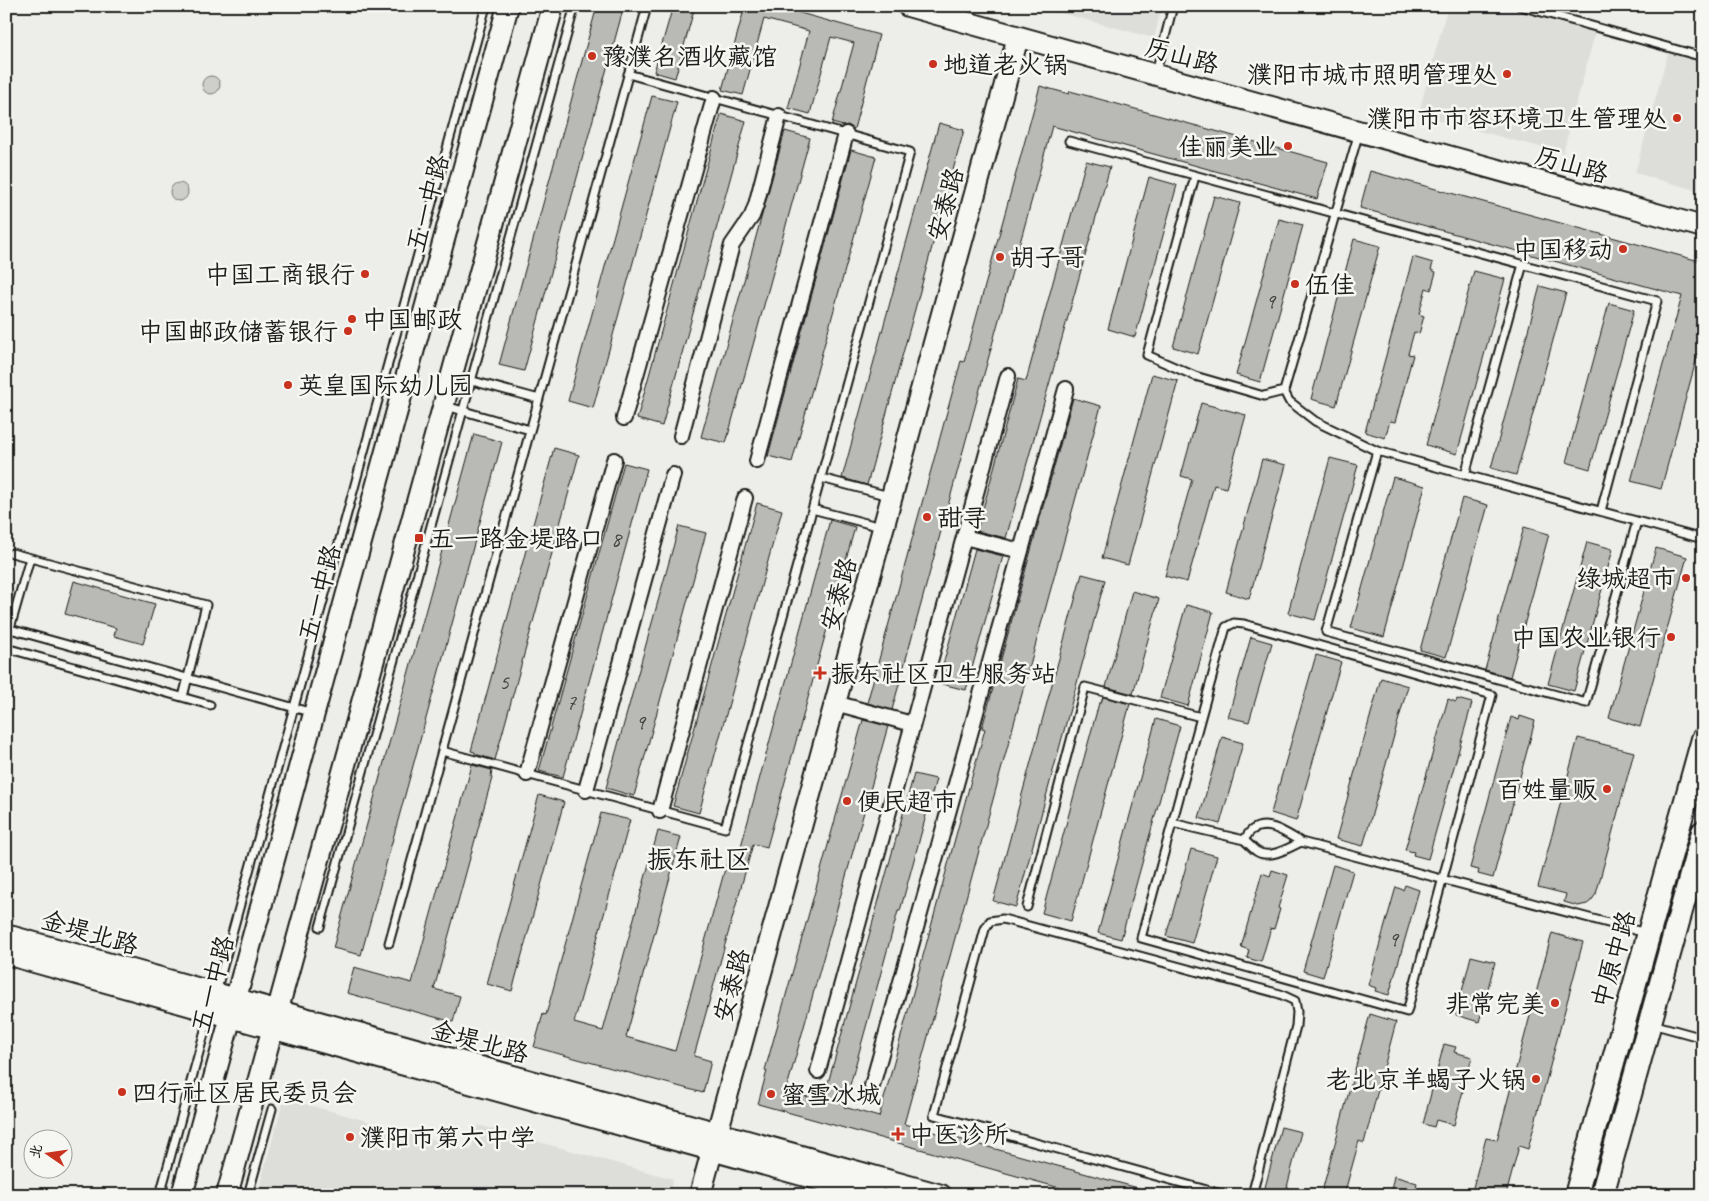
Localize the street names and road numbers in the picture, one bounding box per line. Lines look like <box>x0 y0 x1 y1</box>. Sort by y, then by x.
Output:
street label: 历山路 <box>1141 31 1222 81</box>
street label: 历山路 <box>1531 139 1612 191</box>
street label: 五一中路 <box>400 151 456 256</box>
street label: 安泰路 <box>921 164 971 245</box>
street label: 五一中路 <box>292 541 348 646</box>
street label: 安泰路 <box>814 554 864 635</box>
street label: 金堤北路 <box>37 904 142 962</box>
street label: 中原中路 <box>1585 907 1643 1012</box>
street label: 五一中路 <box>185 932 241 1037</box>
street label: 安泰路 <box>707 945 757 1026</box>
street label: 金堤北路 <box>427 1014 532 1070</box>

